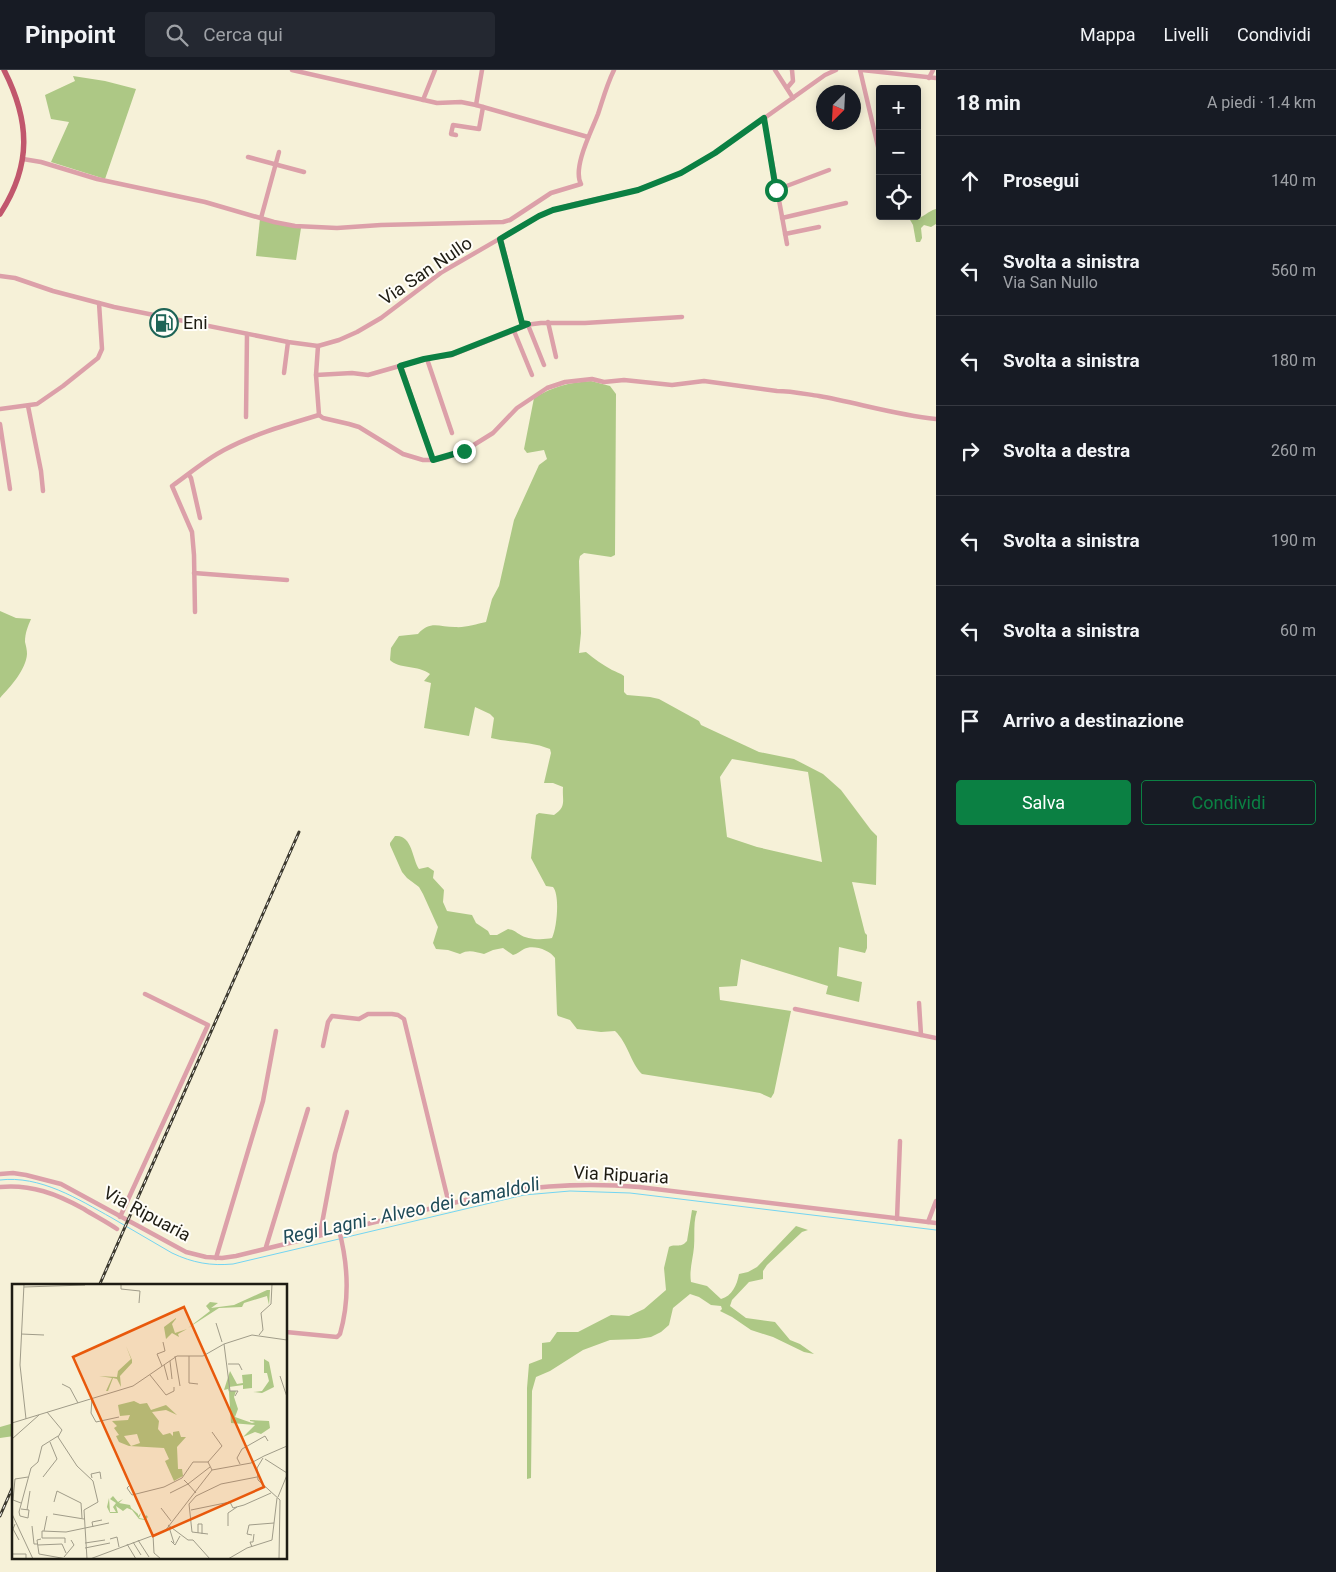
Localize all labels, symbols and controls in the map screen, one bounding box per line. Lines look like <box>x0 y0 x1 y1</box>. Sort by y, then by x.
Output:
search box <box>145 12 495 57</box>
text: Pinpoint <box>25 21 115 49</box>
icon: search <box>163 21 191 49</box>
text: Cerca qui <box>203 23 283 46</box>
text: Mappa <box>1080 24 1136 45</box>
text: Livelli <box>1164 24 1209 45</box>
text: Condividi <box>1237 24 1311 45</box>
north arrow <box>816 85 861 130</box>
map controls <box>876 85 921 220</box>
button: + <box>876 85 921 130</box>
text: 18 min <box>956 91 1021 115</box>
text: A piedi · 1.4 km <box>1207 93 1316 112</box>
button: − <box>876 130 921 175</box>
icon: ahead <box>956 167 984 195</box>
text: Prosegui <box>1003 169 1079 192</box>
text: 140 m <box>1271 171 1316 190</box>
button: locate <box>876 175 921 220</box>
route start <box>765 179 788 202</box>
street label: Via San Nullo <box>376 232 476 309</box>
text: Svolta a sinistra <box>1003 250 1140 273</box>
icon: left <box>956 257 984 285</box>
text: 560 m <box>1271 261 1316 280</box>
text: Via San Nullo <box>1003 273 1098 292</box>
fuel station icon: Eni <box>149 308 179 338</box>
place label: Eni <box>183 312 208 333</box>
icon: left <box>956 347 984 375</box>
text: Svolta a sinistra <box>1003 349 1140 372</box>
text: 180 m <box>1271 351 1316 370</box>
icon: right <box>956 437 984 465</box>
text: Svolta a destra <box>1003 439 1130 462</box>
route end <box>453 440 476 463</box>
text: 260 m <box>1271 441 1316 460</box>
icon: left <box>956 527 984 555</box>
text: Svolta a sinistra <box>1003 529 1140 552</box>
text: 190 m <box>1271 531 1316 550</box>
icon: left <box>956 617 984 645</box>
text: Svolta a sinistra <box>1003 619 1140 642</box>
text: 60 m <box>1280 621 1316 640</box>
icon: arrive <box>956 707 984 735</box>
text: Arrivo a destinazione <box>1003 709 1184 732</box>
button: Salva <box>956 780 1131 825</box>
button: Condividi <box>1141 780 1316 825</box>
street label: Via Ripuaria <box>573 1162 669 1187</box>
water label: Regi Lagni - Alveo dei Camaldoli <box>281 1172 542 1249</box>
street label: Via Ripuaria <box>100 1182 194 1245</box>
inset map <box>12 1284 288 1560</box>

